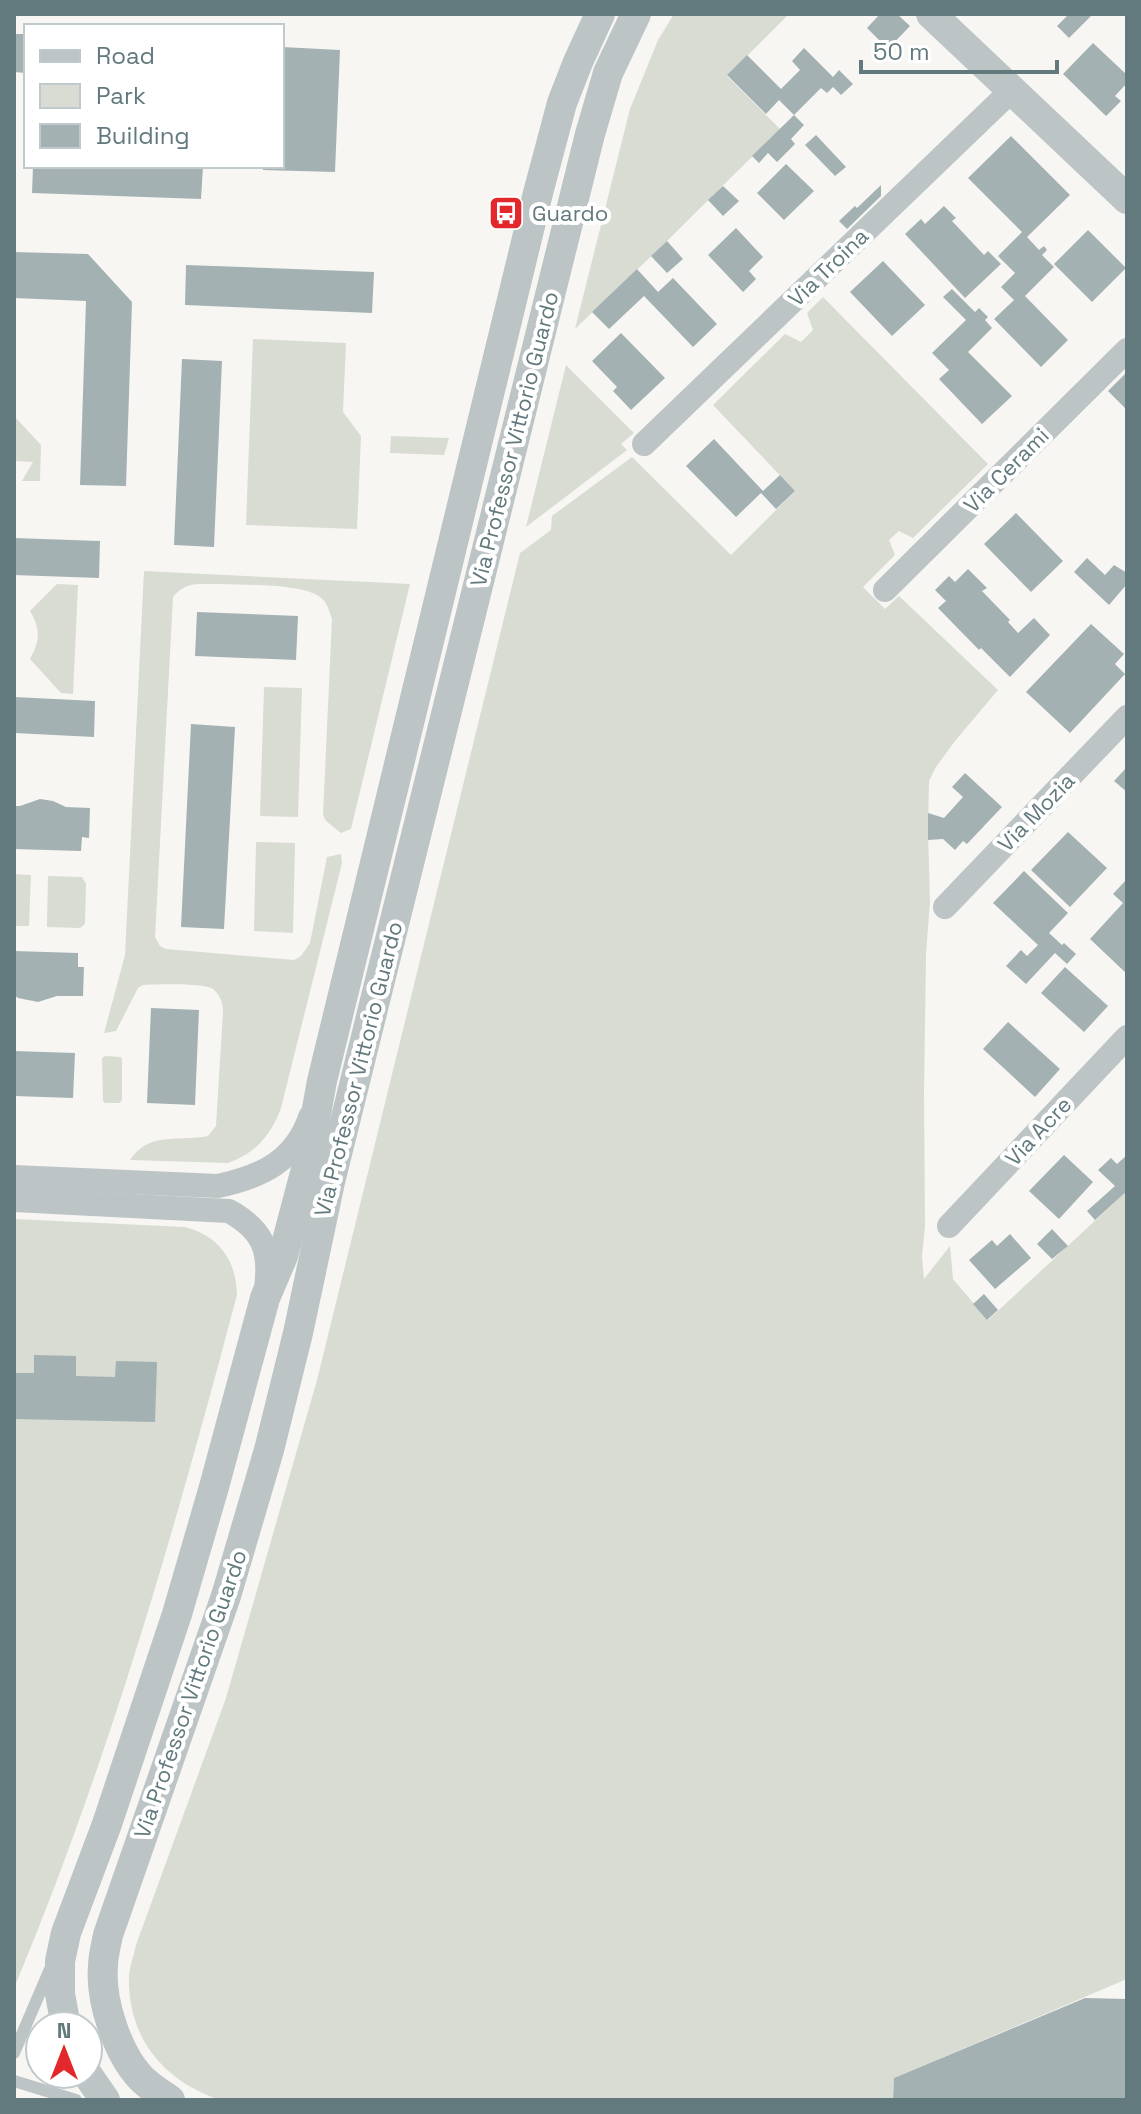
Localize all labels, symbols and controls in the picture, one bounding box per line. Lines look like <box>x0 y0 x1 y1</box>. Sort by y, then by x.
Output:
legend <box>24 24 284 168</box>
scale bar <box>861 24 1057 74</box>
text: 50 m <box>873 36 930 67</box>
text: Road <box>96 40 155 71</box>
text: Park <box>96 80 146 111</box>
text: Building <box>96 120 190 151</box>
bus stop icon: Guardo <box>487 194 525 232</box>
place label: Guardo <box>532 199 608 227</box>
street label: Via Troina <box>782 222 874 312</box>
street label: Via Professor Vittorio Guardo <box>464 288 564 590</box>
street label: Via Cerami <box>957 421 1055 519</box>
street label: Via Mozia <box>992 766 1081 857</box>
street label: Via Professor Vittorio Guardo <box>308 918 408 1220</box>
street label: Via Acre <box>999 1090 1077 1172</box>
street label: Via Professor Vittorio Guardo <box>127 1546 253 1842</box>
north arrow <box>24 2010 104 2090</box>
text: N <box>57 2016 71 2044</box>

